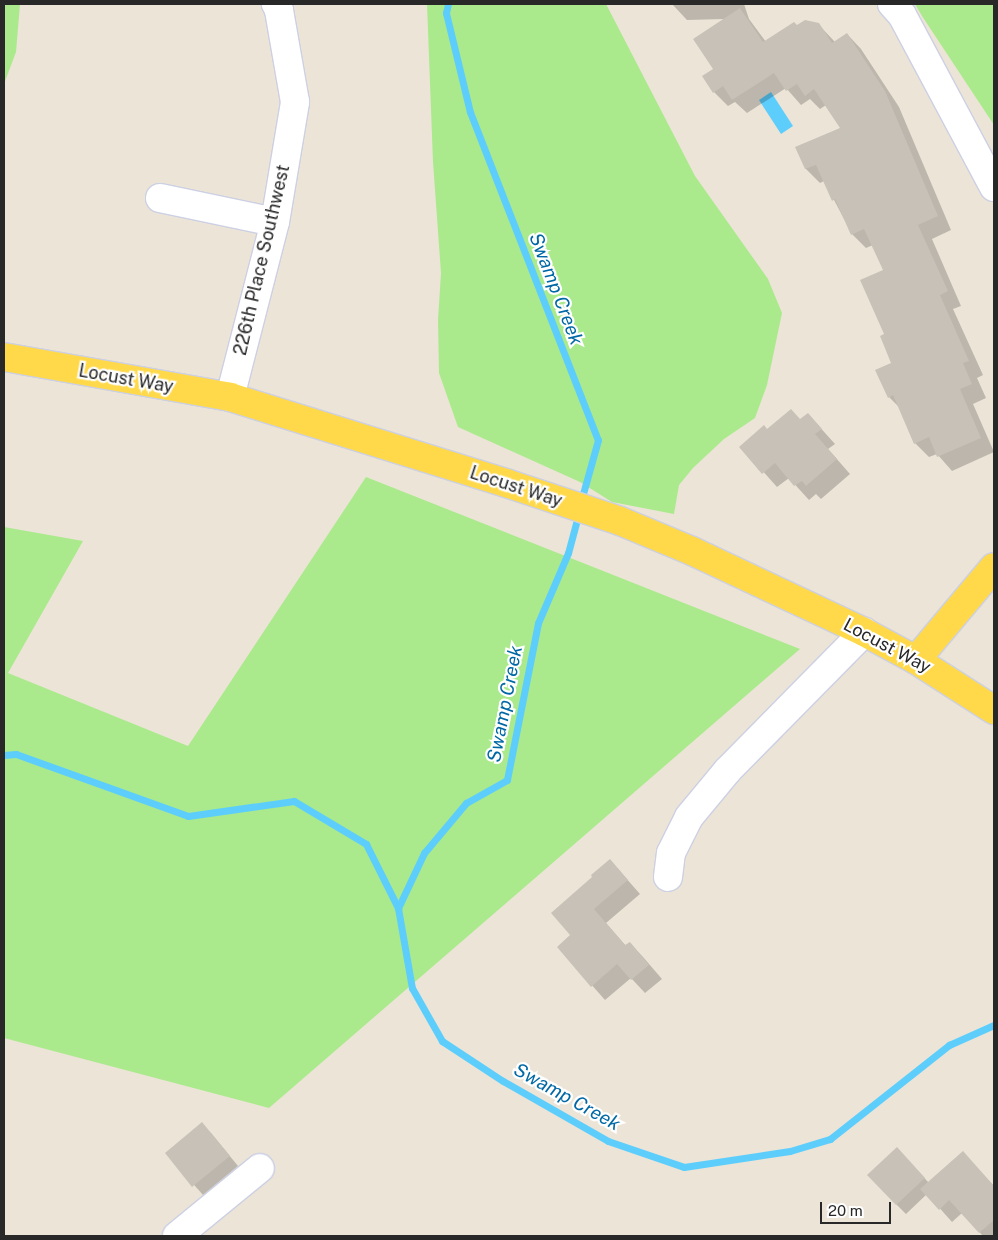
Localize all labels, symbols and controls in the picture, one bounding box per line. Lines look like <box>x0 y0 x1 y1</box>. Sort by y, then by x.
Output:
street label: 226th Place Southwest <box>230 163 294 357</box>
water label: Swamp Creek <box>524 230 588 348</box>
street label: Locust Way <box>77 360 175 398</box>
street label: Locust Way <box>467 462 565 512</box>
street label: Locust Way <box>839 614 935 678</box>
water label: Swamp Creek <box>483 644 527 764</box>
water label: Swamp Creek <box>510 1058 624 1136</box>
scale bar <box>823 1192 894 1224</box>
text: 20 m <box>828 1202 863 1219</box>

